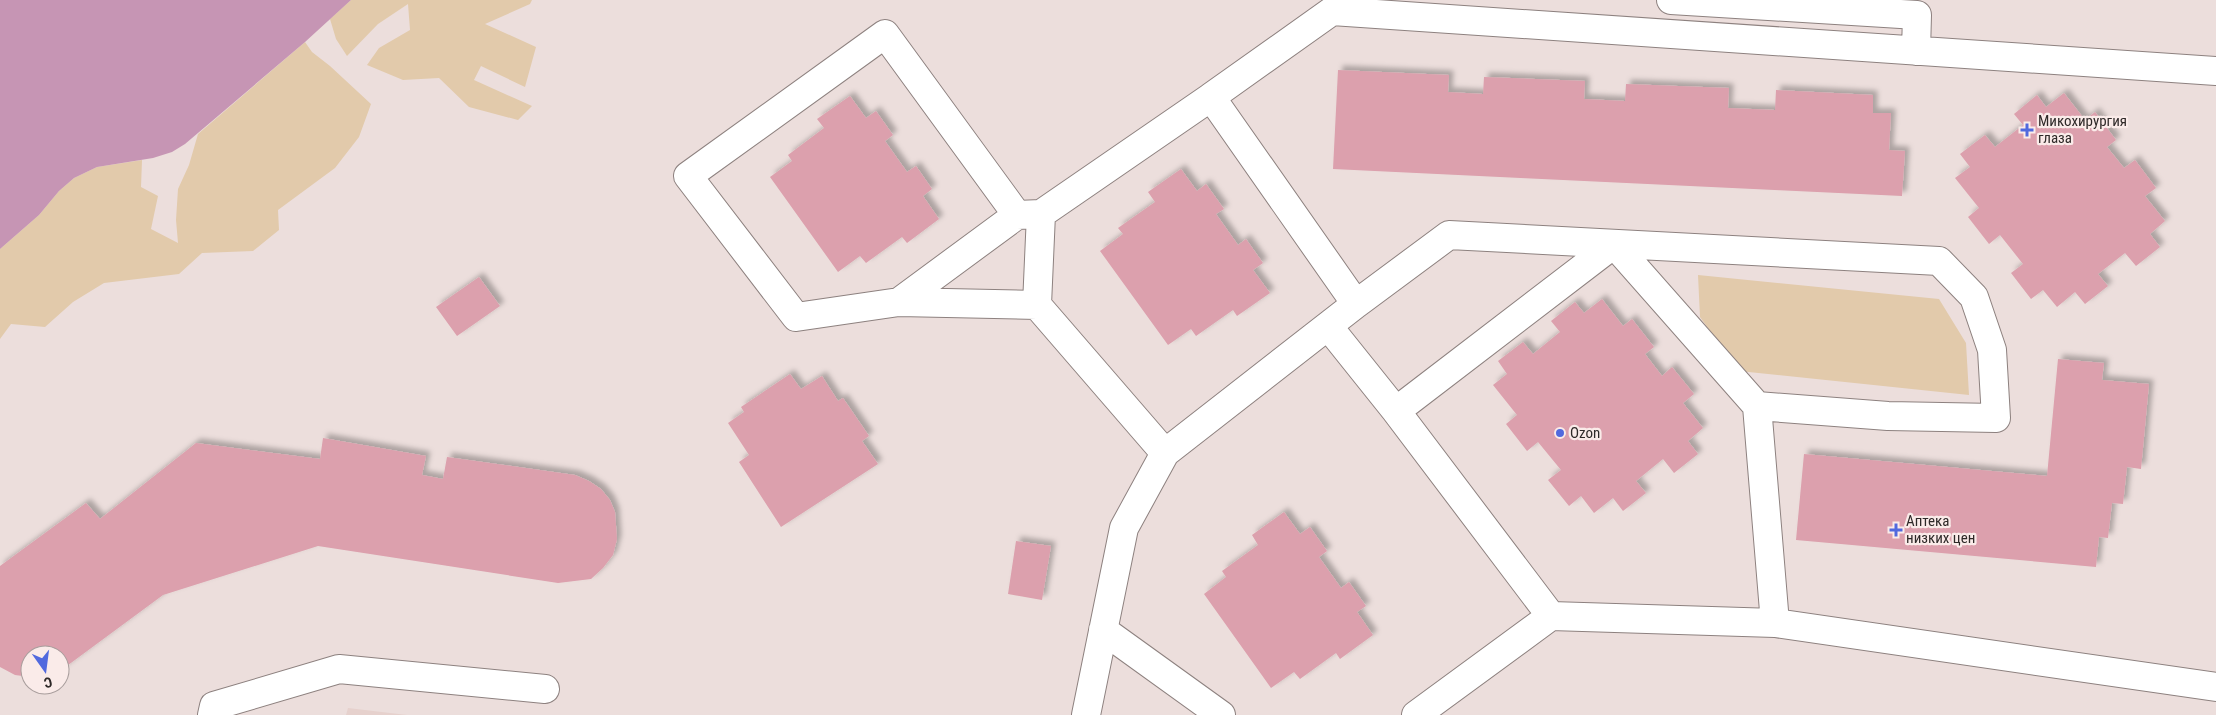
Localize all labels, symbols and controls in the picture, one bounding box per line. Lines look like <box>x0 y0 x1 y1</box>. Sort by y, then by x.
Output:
place label: Микохирургия глаза <box>2038 112 2127 147</box>
marker: Микохирургия глаза <box>2020 123 2034 137</box>
place label: Ozon <box>1570 424 1600 442</box>
marker: Ozon <box>1554 427 1566 439</box>
place label: Аптека низких цен <box>1906 512 1975 547</box>
marker: Аптека низких цен <box>1890 524 1902 536</box>
north arrow <box>20 645 70 695</box>
text: С <box>42 674 54 691</box>

